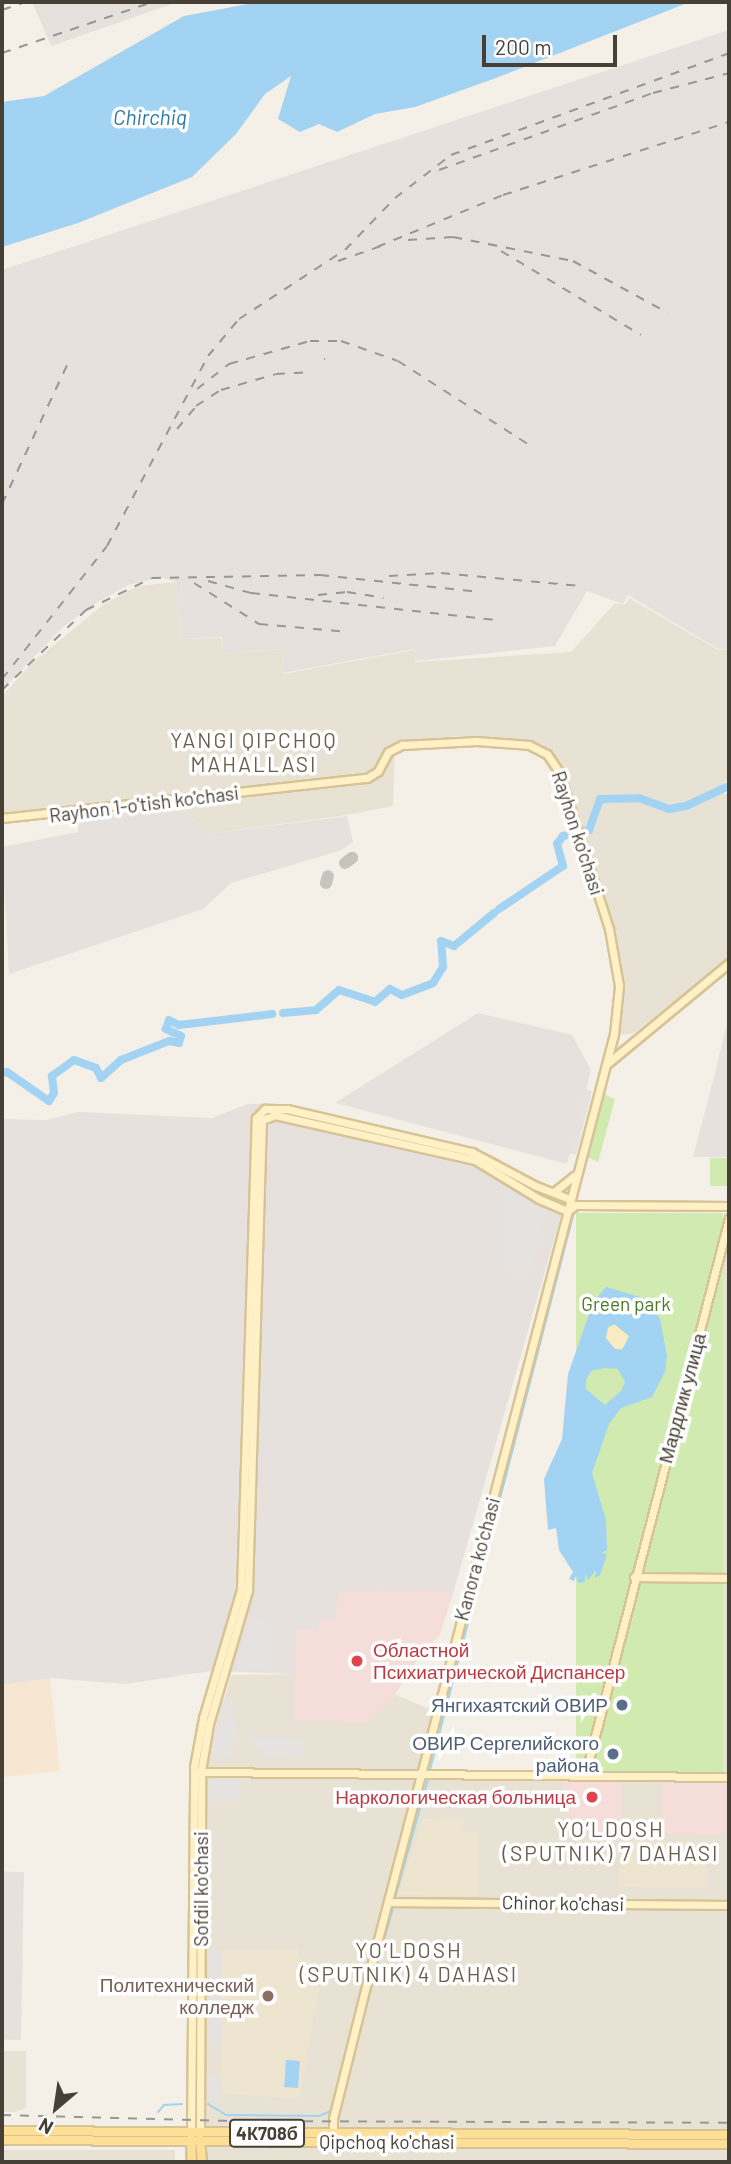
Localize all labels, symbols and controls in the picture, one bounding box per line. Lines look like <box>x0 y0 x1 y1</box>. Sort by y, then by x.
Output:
scale bar <box>486 21 621 65</box>
text: 200 m <box>495 34 552 59</box>
water label: Chirchiq <box>113 104 187 130</box>
district label: YANGI QIPCHOQ MAHALLASI <box>172 727 336 777</box>
street label: Rayhon ko'chasi <box>547 768 609 898</box>
street label: Rayhon 1-o'tish ko'chasi <box>48 781 240 827</box>
park label: Green park <box>581 1293 671 1315</box>
street label: Мардлик улица <box>654 1330 710 1466</box>
street label: Kanora ko'chasi <box>450 1495 504 1623</box>
place label: Областной Психиатрической Диспансер <box>373 1639 625 1683</box>
marker: Областной Психиатрической Диспансер <box>347 1651 367 1671</box>
place label: Янгихаятский ОВИР <box>431 1694 608 1716</box>
marker: Янгихаятский ОВИР <box>614 1697 630 1713</box>
place label: ОВИР Сергелийского района <box>412 1732 599 1776</box>
marker: ОВИР Сергелийского района <box>605 1746 621 1762</box>
place label: Наркологическая больница <box>335 1786 576 1808</box>
marker: Наркологическая больница <box>582 1787 602 1807</box>
district label: YO‘LDOSH (SPUTNIK) 7 DAHASI <box>505 1816 717 1866</box>
street label: Sofdil ko'chasi <box>190 1831 212 1947</box>
street label: Chinor ko'chasi <box>502 1891 624 1915</box>
district label: YO‘LDOSH (SPUTNIK) 4 DAHASI <box>302 1937 516 1987</box>
place label: Политехнический колледж <box>100 1974 254 2018</box>
marker: Политехнический колледж <box>260 1988 276 2004</box>
north arrow <box>21 2073 91 2143</box>
text: N <box>34 2114 57 2140</box>
road number: 4К708б <box>229 2118 306 2148</box>
street label: Qipchoq ko'chasi <box>319 2131 455 2153</box>

